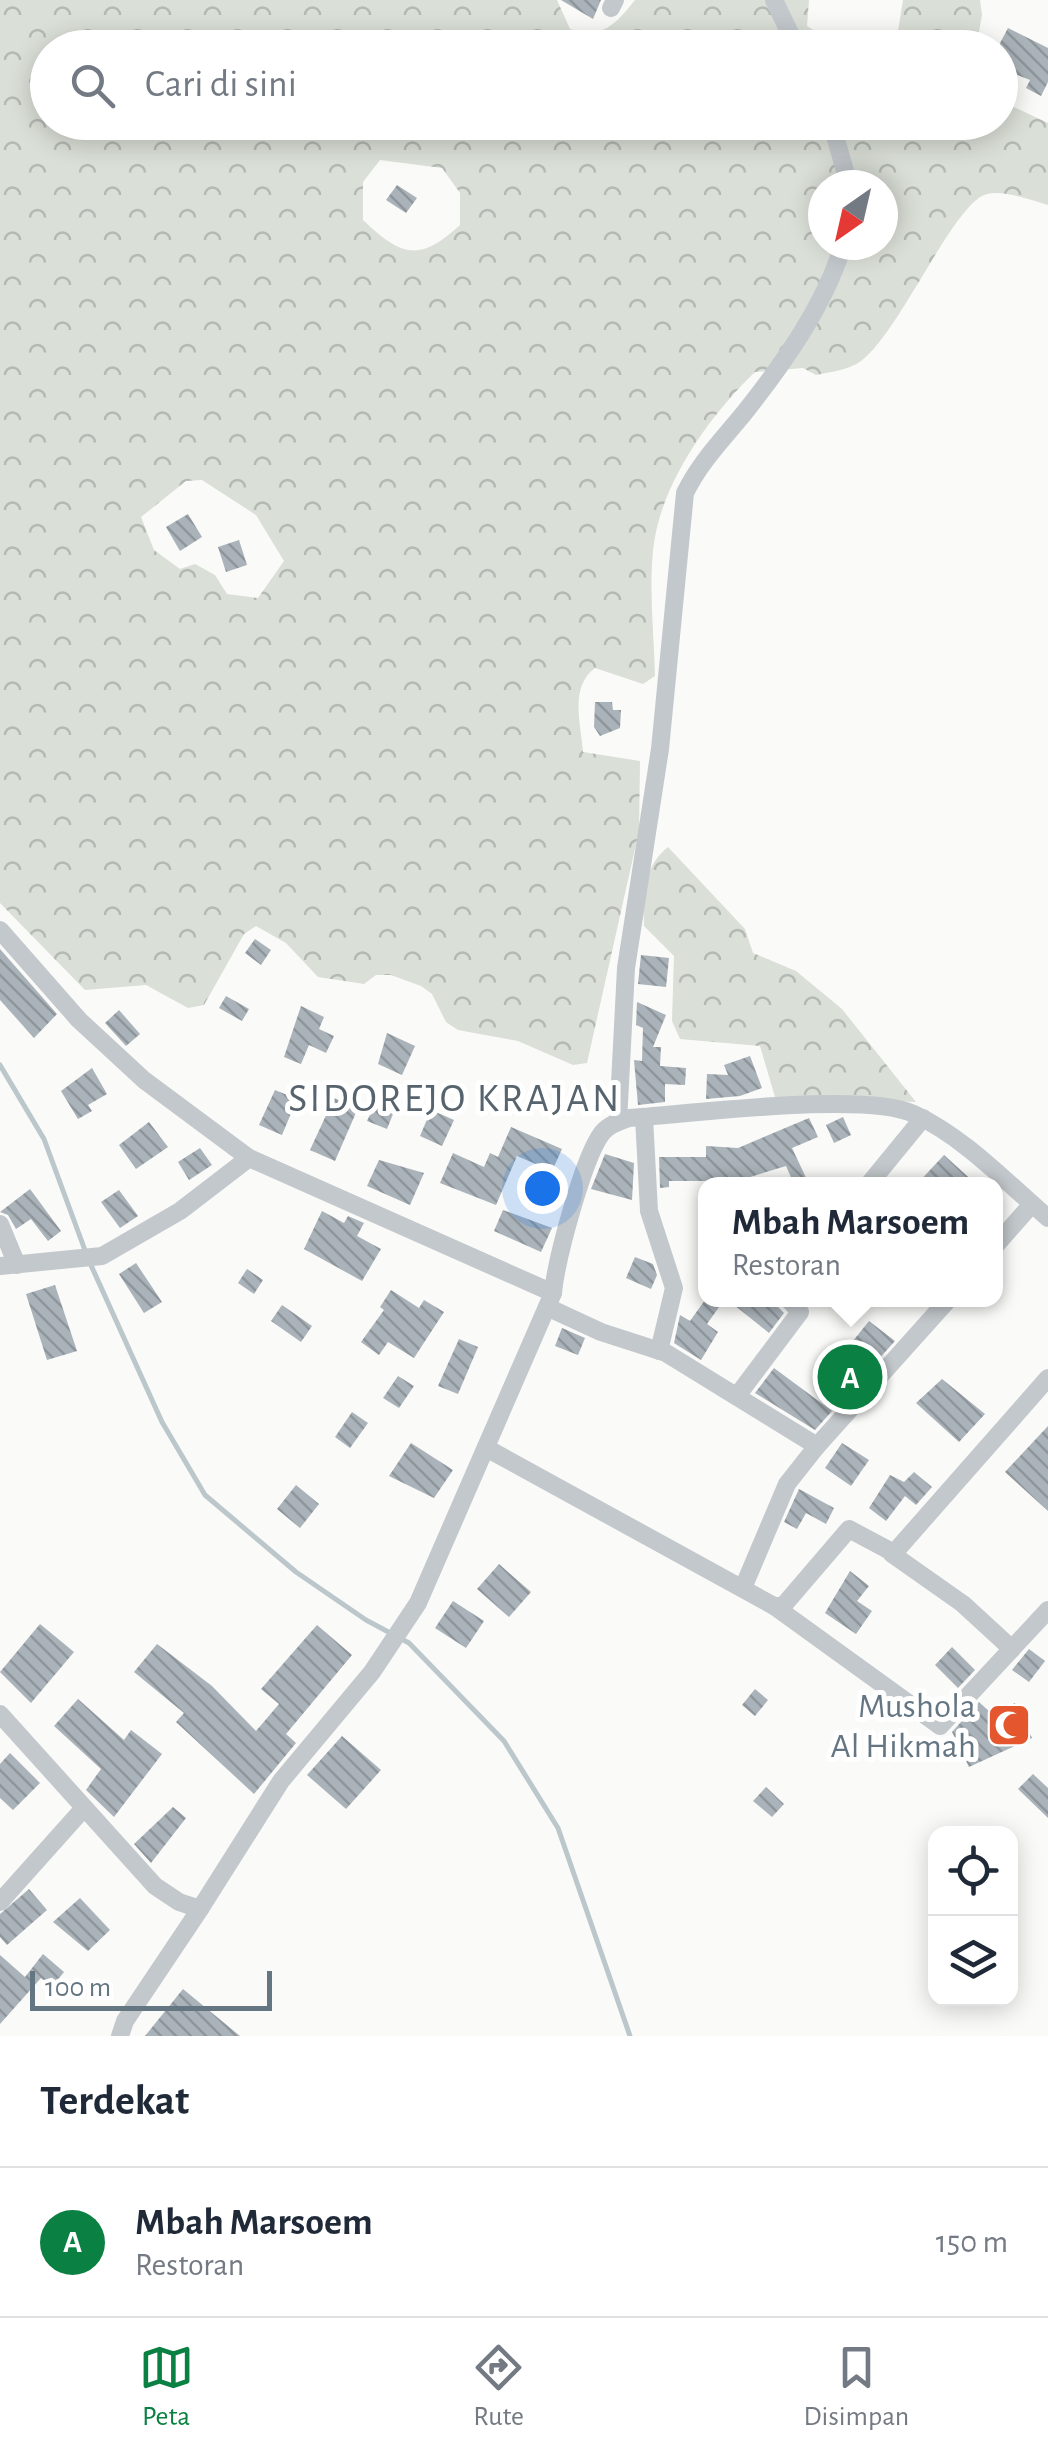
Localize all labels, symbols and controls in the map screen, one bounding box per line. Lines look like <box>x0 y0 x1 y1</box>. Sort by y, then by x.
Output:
search box <box>30 30 1018 140</box>
icon: search <box>65 58 120 113</box>
text: Cari di sini <box>145 66 297 104</box>
north arrow <box>808 170 898 260</box>
district label: SIDOREJO KRAJAN <box>288 1079 622 1119</box>
your location <box>517 1163 568 1214</box>
popup <box>698 1177 1003 1307</box>
text: Mbah Marsoem <box>732 1204 969 1242</box>
text: Restoran <box>732 1249 841 1281</box>
pin: A <box>818 1340 882 1414</box>
place label: Mushola Al Hikmah <box>831 1689 976 1764</box>
mosque icon: Mushola Al Hikmah <box>986 1702 1032 1748</box>
map controls <box>928 1826 1018 2006</box>
button: locate <box>928 1826 1018 1916</box>
button: layers <box>928 1916 1018 2006</box>
scale bar <box>30 1966 272 2010</box>
text: 100 m <box>45 1974 111 2002</box>
text: Terdekat <box>40 2080 189 2122</box>
text: Mbah Marsoem <box>135 2204 373 2242</box>
text: A <box>63 2226 82 2258</box>
text: 150 m <box>936 2226 1008 2258</box>
text: Restoran <box>135 2249 244 2281</box>
tab: Peta <box>139 2340 194 2434</box>
tab: Rute <box>471 2340 526 2434</box>
tab: Disimpan <box>804 2340 909 2434</box>

